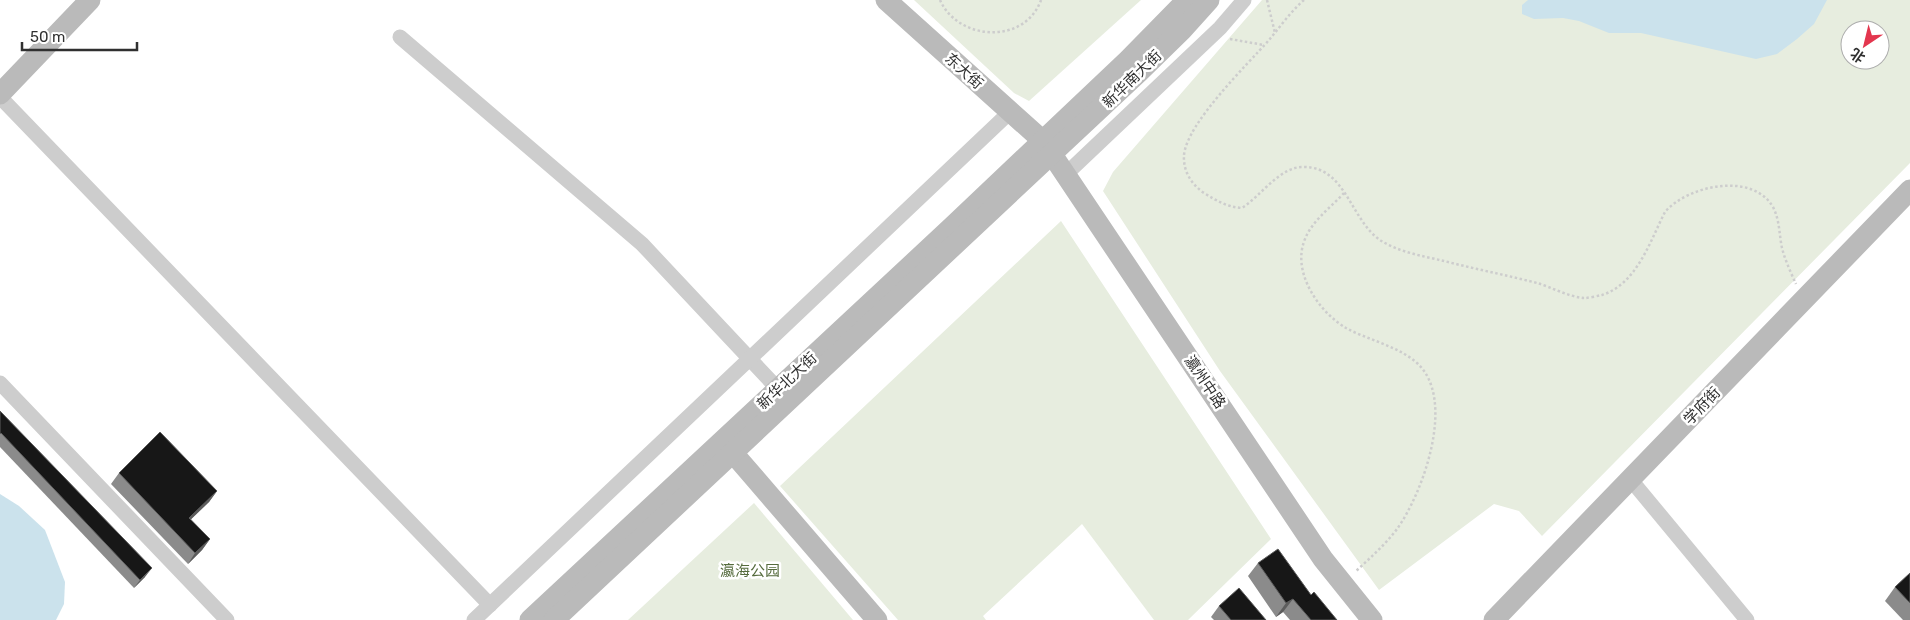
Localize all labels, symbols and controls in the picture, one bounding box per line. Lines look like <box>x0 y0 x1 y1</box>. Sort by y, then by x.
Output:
scale bar <box>22 20 138 52</box>
north arrow <box>1840 20 1890 70</box>
text: 50 m <box>30 28 65 46</box>
text: 北 <box>1847 44 1868 66</box>
street label: 新华南大街 <box>1099 46 1165 112</box>
street label: 东大街 <box>941 49 987 93</box>
street label: 新华北大街 <box>753 349 821 413</box>
street label: 瀛州中路 <box>1181 352 1229 412</box>
street label: 学府街 <box>1680 384 1724 428</box>
park label: 瀛海公园 <box>720 562 780 580</box>

